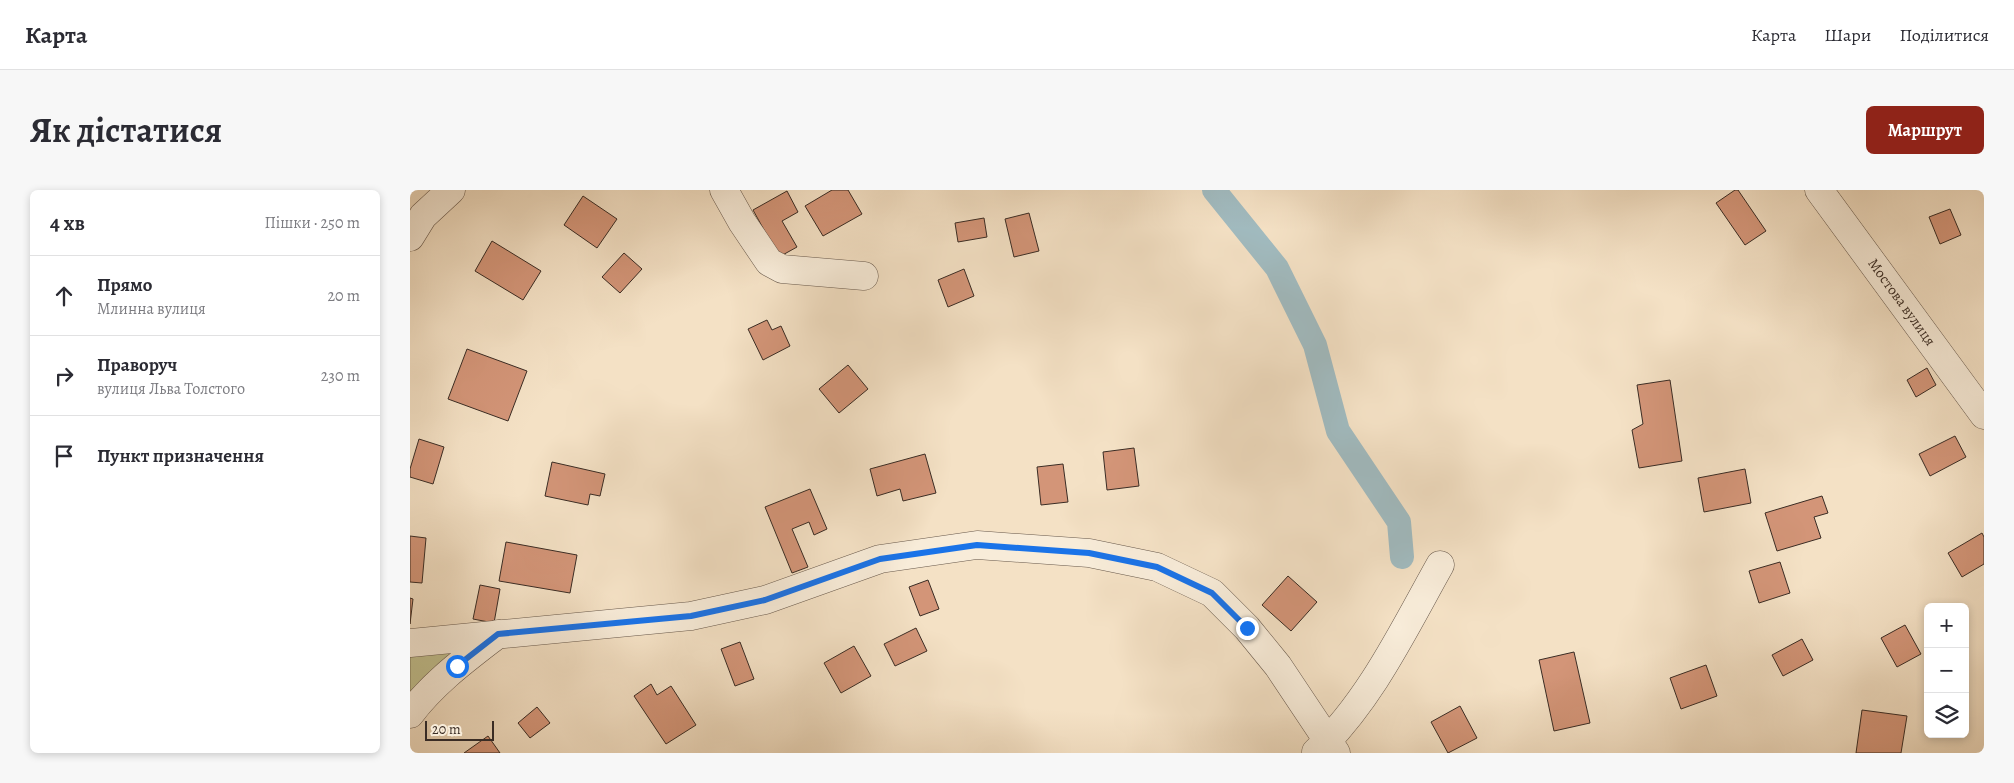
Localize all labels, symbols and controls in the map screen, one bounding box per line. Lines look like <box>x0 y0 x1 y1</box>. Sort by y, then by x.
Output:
text: Карта <box>25 19 87 51</box>
text: Карта <box>1751 23 1796 47</box>
text: Шари <box>1824 23 1871 47</box>
text: Поділитися <box>1899 23 1989 47</box>
text: Як дістатися <box>30 106 222 154</box>
button: Маршрут <box>1866 106 1984 154</box>
text: 4 хв <box>50 209 85 237</box>
text: Пішки · 250 m <box>265 212 360 234</box>
street label: Мостова вулиця <box>1863 254 1941 350</box>
text: Прямо <box>97 272 152 298</box>
icon: ahead <box>50 282 78 310</box>
text: 20 m <box>327 285 360 307</box>
text: Млинна вулиця <box>97 298 206 320</box>
text: Праворуч <box>97 352 177 378</box>
icon: right <box>50 362 78 390</box>
text: 230 m <box>321 365 360 387</box>
text: вулиця Льва Толстого <box>97 378 245 400</box>
icon: arrive <box>50 442 78 470</box>
text: Пункт призначення <box>97 443 264 469</box>
map controls <box>1924 603 1969 738</box>
button: + <box>1924 603 1969 648</box>
route end <box>1236 617 1259 640</box>
button: − <box>1924 648 1969 693</box>
route start <box>446 655 469 678</box>
button: layers <box>1924 693 1969 738</box>
scale bar <box>425 718 494 741</box>
text: 20 m <box>432 720 461 739</box>

